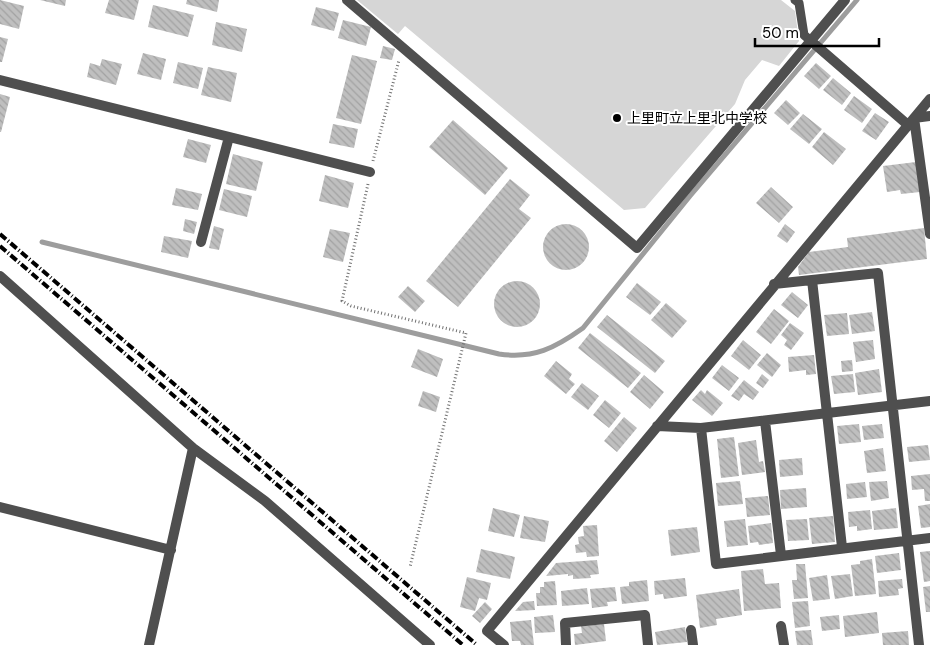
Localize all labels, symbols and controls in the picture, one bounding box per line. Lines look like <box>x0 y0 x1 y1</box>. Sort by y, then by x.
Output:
scale bar <box>755 15 879 47</box>
text: 50 m <box>762 23 799 43</box>
place label: 上里町立上里北中学校 <box>627 109 767 127</box>
marker: 上里町立上里北中学校 <box>611 112 623 124</box>

